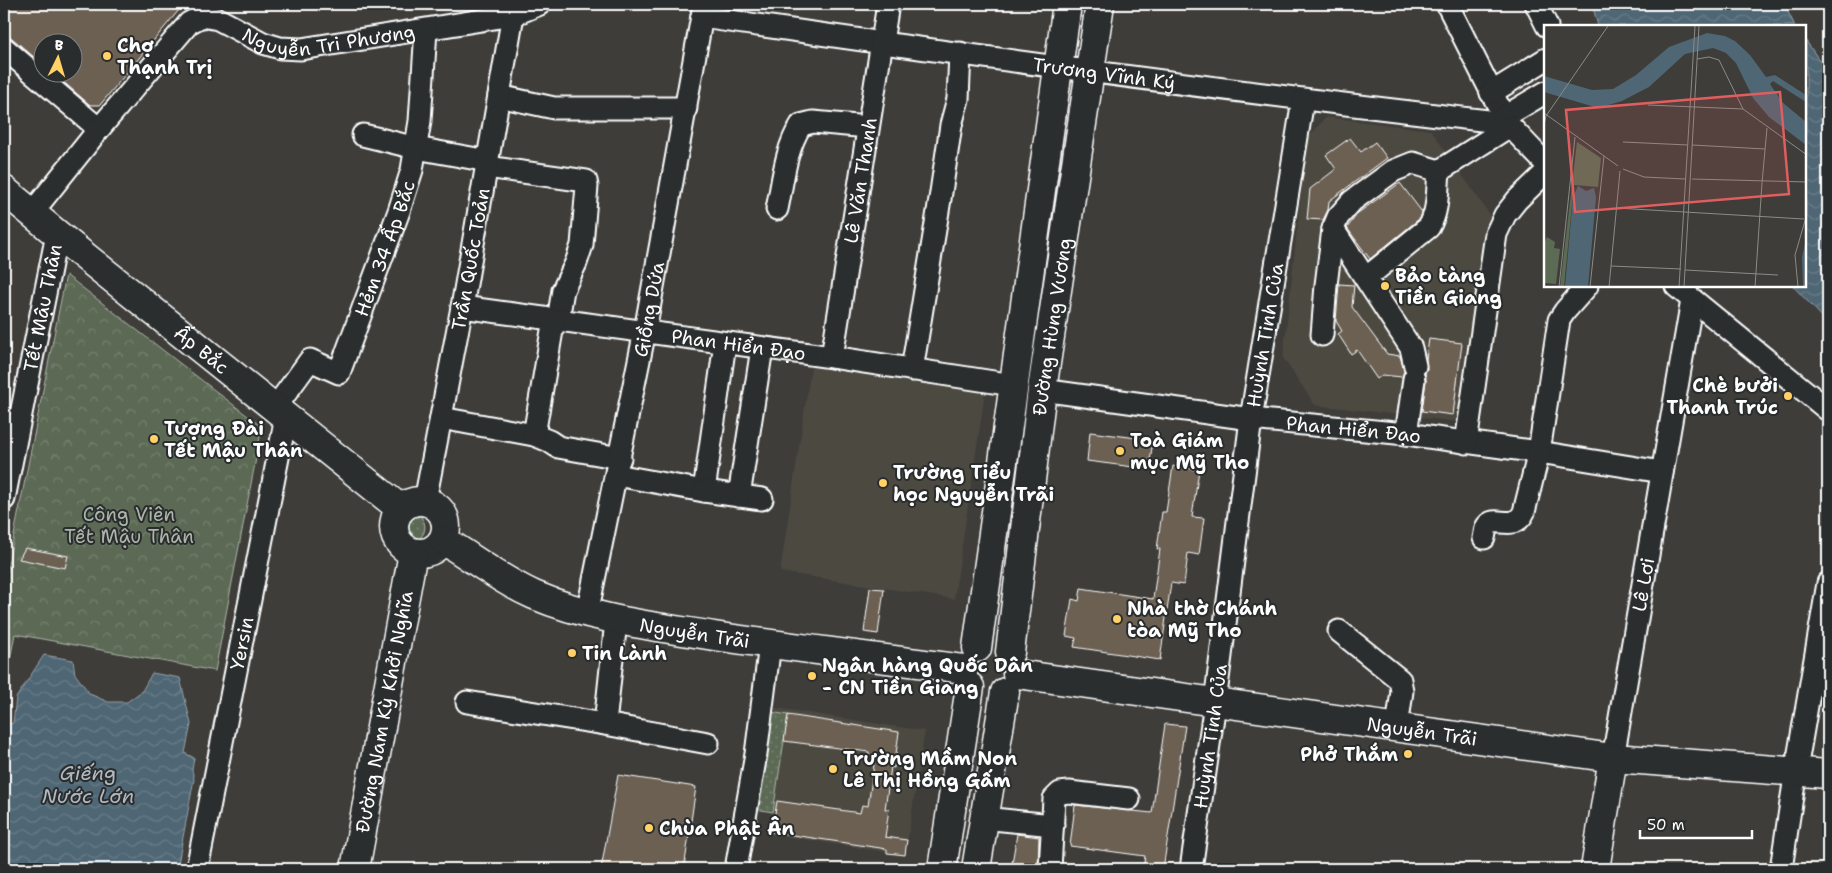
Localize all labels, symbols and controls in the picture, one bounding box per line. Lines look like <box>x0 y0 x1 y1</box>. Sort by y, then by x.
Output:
street label: Nguyễn Tri Phương <box>238 18 417 62</box>
inset map <box>1544 25 1807 288</box>
north arrow <box>32 32 82 82</box>
place label: Chợ Thạnh Trị <box>117 33 212 80</box>
text: B <box>54 36 65 54</box>
marker: Chợ Thạnh Trị <box>101 50 113 62</box>
street label: Trương Vĩnh Ký <box>1031 51 1177 95</box>
street label: Lê Văn Thạnh <box>838 115 882 245</box>
street label: Hẻm 34 Ấp Bắc <box>349 177 420 320</box>
street label: Trần Quốc Toản <box>445 186 495 333</box>
street label: Đường Hùng Vương <box>1026 236 1077 417</box>
street label: Tết Mậu Thân <box>17 242 67 374</box>
street label: Giồng Dứa <box>628 259 670 359</box>
street label: Huỳnh Tịnh Của <box>1241 261 1289 409</box>
place label: Bảo tàng Tiền Giang <box>1395 263 1502 310</box>
marker: Bảo tàng Tiền Giang <box>1379 280 1391 292</box>
street label: Ấp Bắc <box>169 318 234 379</box>
street label: Phan Hiển Đạo <box>670 323 807 366</box>
place label: Chè bưởi Thanh Trúc <box>1667 373 1778 420</box>
marker: Chè bưởi Thanh Trúc <box>1782 390 1794 402</box>
street label: Phan Hiển Đạo <box>1285 410 1423 448</box>
place label: Tượng Đài Tết Mậu Thân <box>164 416 303 463</box>
place label: Toà Giám mục Mỹ Tho <box>1130 428 1249 475</box>
marker: Tượng Đài Tết Mậu Thân <box>148 433 160 445</box>
marker: Toà Giám mục Mỹ Tho <box>1114 445 1126 457</box>
place label: Trường Tiểu học Nguyễn Trãi <box>893 460 1054 507</box>
marker: Trường Tiểu học Nguyễn Trãi <box>877 477 889 489</box>
park label: Công Viên Tết Mậu Thân <box>64 502 194 549</box>
street label: Lê Lợi <box>1626 556 1660 614</box>
street label: Đường Nam Kỳ Khởi Nghĩa <box>349 588 418 835</box>
place label: Nhà thờ Chánh tòa Mỹ Tho <box>1127 596 1277 643</box>
street label: Nguyễn Trãi <box>638 612 751 653</box>
marker: Nhà thờ Chánh tòa Mỹ Tho <box>1111 613 1123 625</box>
street label: Yersin <box>224 615 259 672</box>
place label: Tin Lành <box>582 641 667 666</box>
marker: Tin Lành <box>566 647 578 659</box>
place label: Ngân hàng Quốc Dân - CN Tiền Giang <box>822 653 1033 700</box>
street label: Huỳnh Tịnh Của <box>1187 662 1232 810</box>
marker: Ngân hàng Quốc Dân - CN Tiền Giang <box>806 670 818 682</box>
street label: Nguyễn Trãi <box>1365 711 1479 751</box>
place label: Phở Thắm <box>1300 742 1398 767</box>
place label: Trường Mầm Non Lê Thị Hồng Gấm <box>843 746 1017 793</box>
marker: Phở Thắm <box>1402 748 1414 760</box>
water label: Giếng Nước Lớn <box>42 760 134 809</box>
marker: Trường Mầm Non Lê Thị Hồng Gấm <box>827 763 839 775</box>
scale bar <box>1640 808 1752 840</box>
text: 50 m <box>1647 815 1685 835</box>
place label: Chùa Phật Ân <box>659 816 795 841</box>
marker: Chùa Phật Ân <box>643 822 655 834</box>

